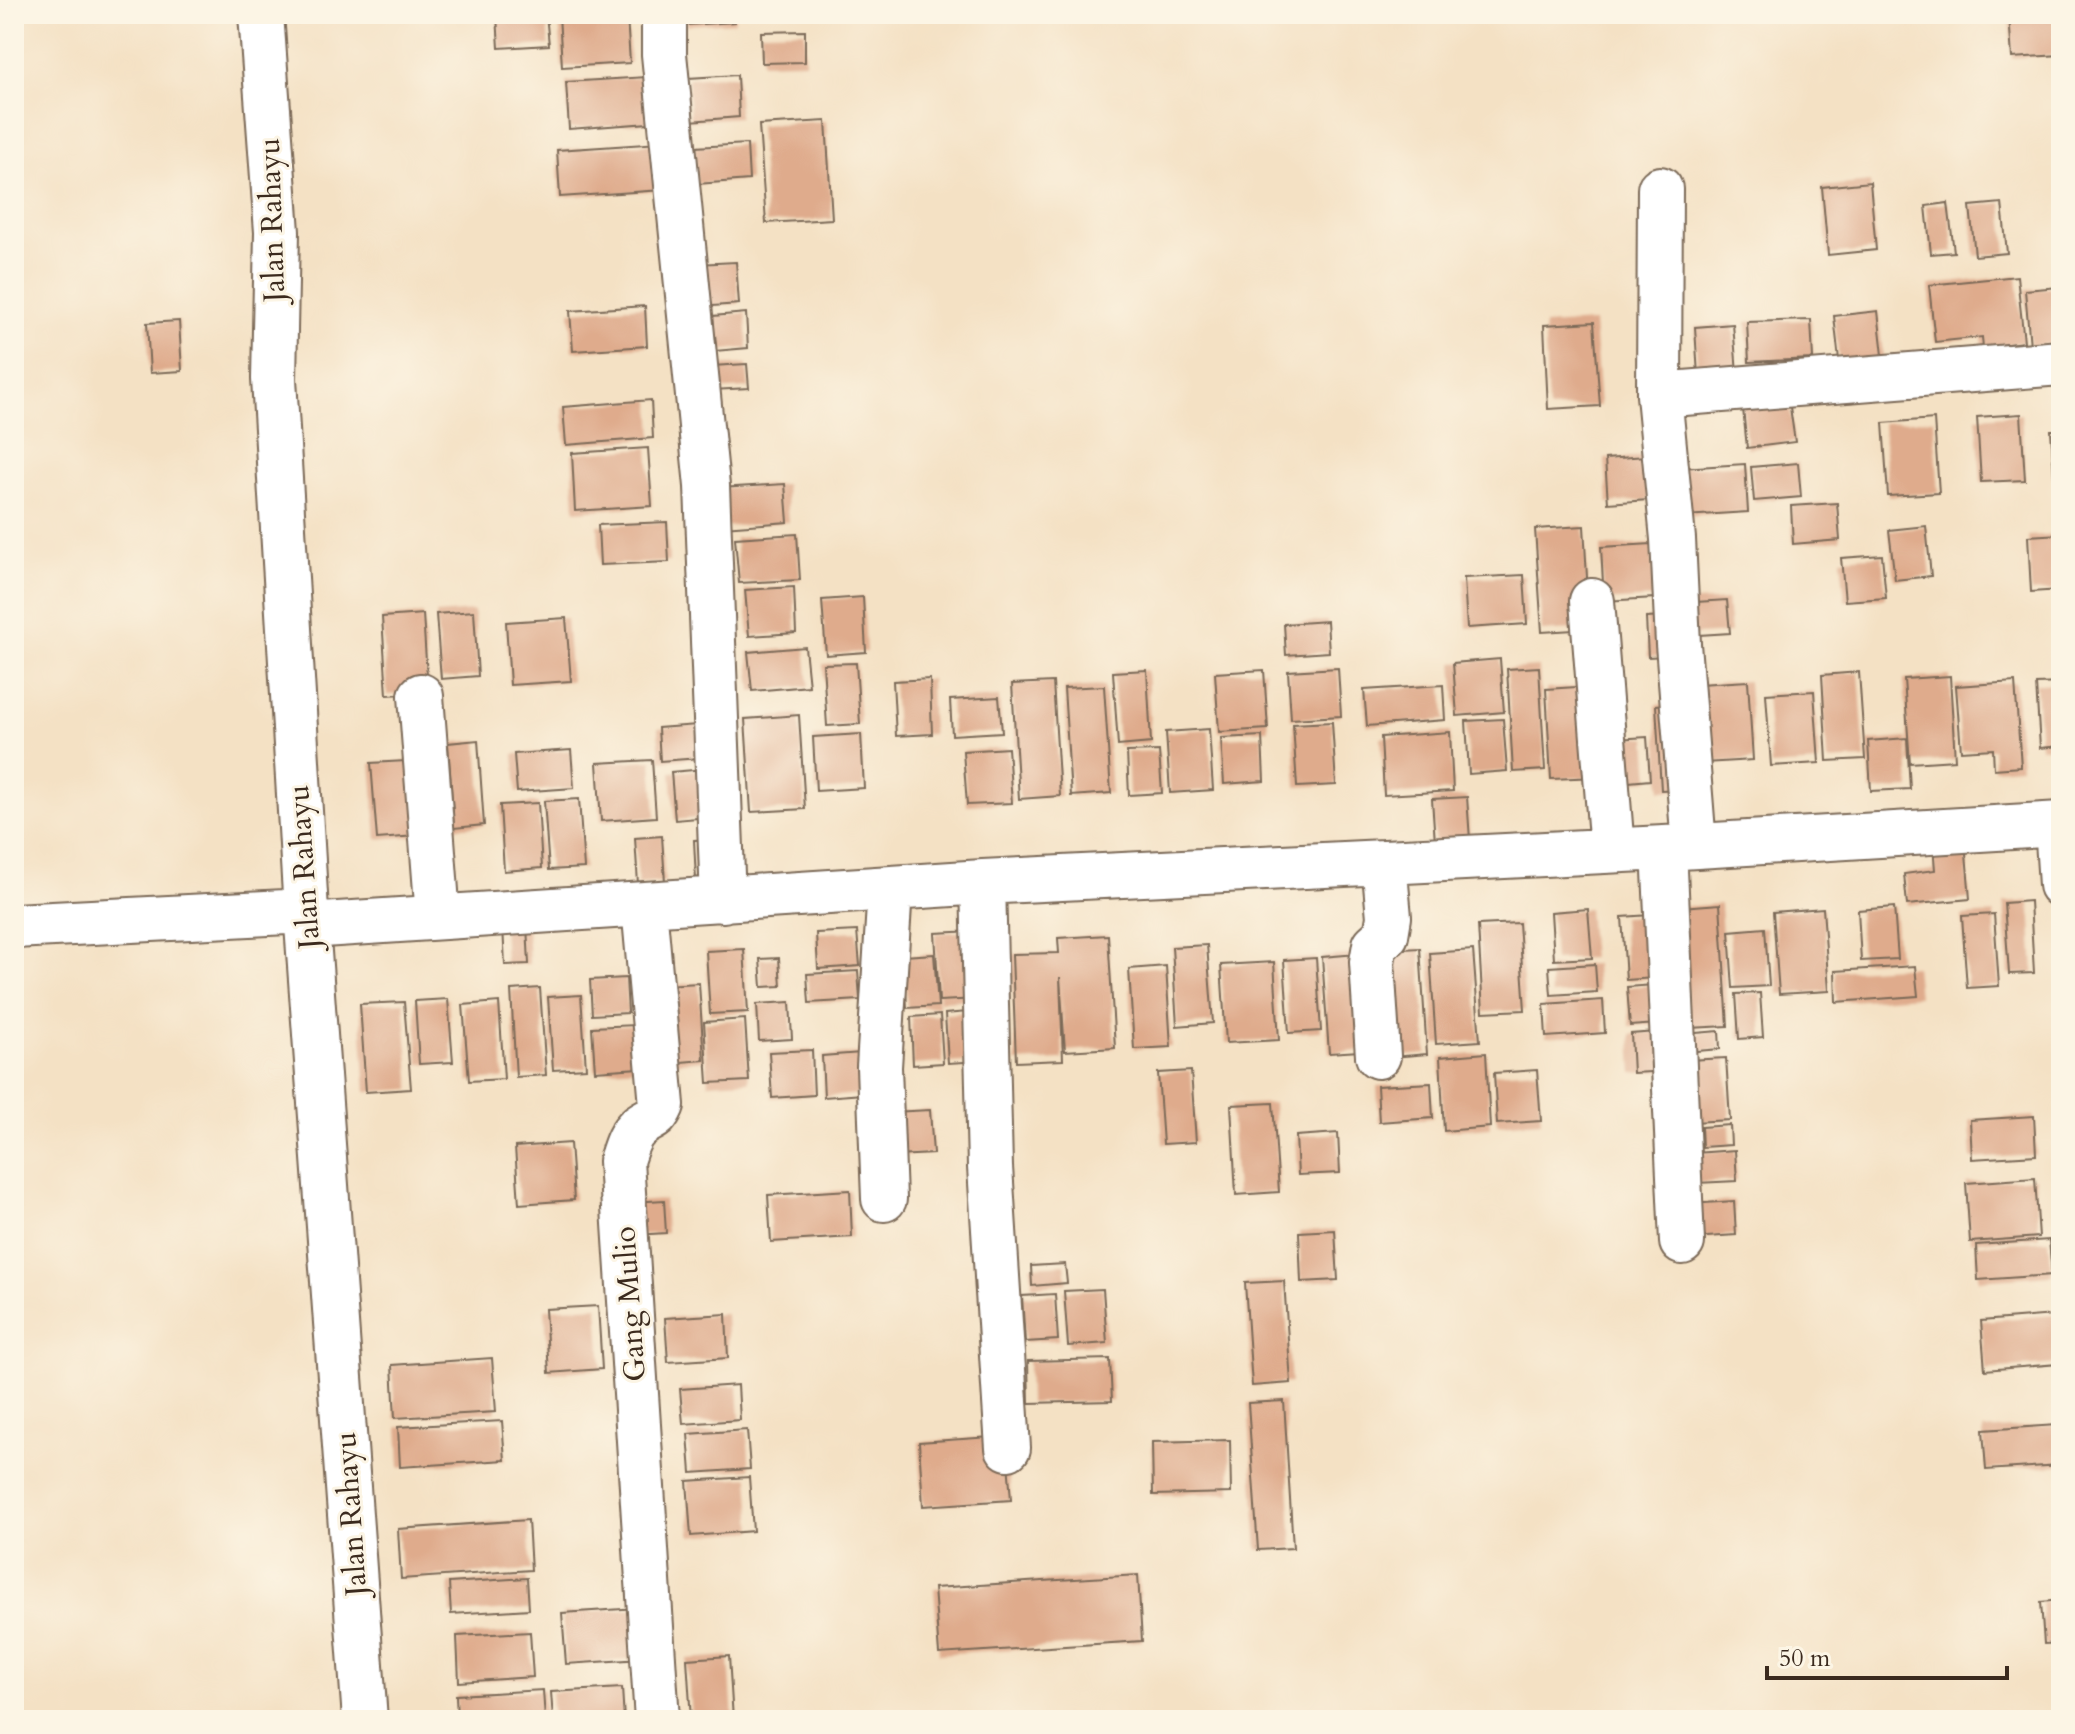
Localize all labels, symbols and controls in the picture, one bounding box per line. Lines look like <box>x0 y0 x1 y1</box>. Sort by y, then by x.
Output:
street label: Jalan Rahayu <box>249 137 295 307</box>
street label: Jalan Rahayu <box>278 784 330 954</box>
street label: Gang Mulio <box>604 1225 656 1383</box>
street label: Jalan Rahayu <box>325 1431 377 1601</box>
scale bar <box>1767 1630 2007 1680</box>
text: 50 m <box>1779 1642 1831 1675</box>

